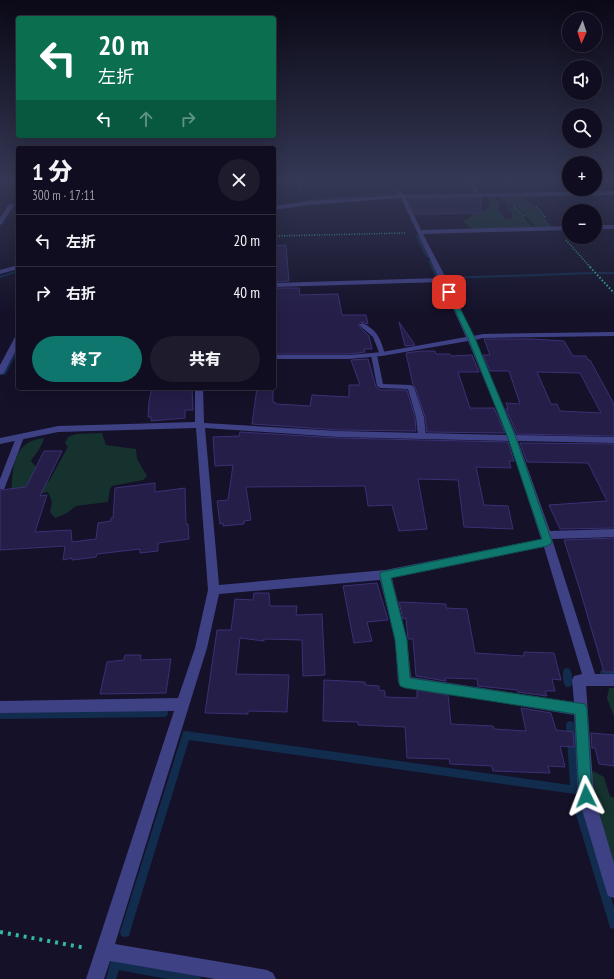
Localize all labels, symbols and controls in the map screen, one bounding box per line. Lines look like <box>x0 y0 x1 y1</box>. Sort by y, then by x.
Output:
north arrow <box>562 12 602 52</box>
map controls <box>562 12 602 244</box>
text: 20 m <box>98 26 149 63</box>
icon: left <box>32 32 84 84</box>
button: sound <box>562 60 602 100</box>
text: 左折 <box>98 65 134 88</box>
icon: left <box>93 108 115 130</box>
icon: ahead <box>135 108 157 130</box>
icon: right <box>177 108 199 130</box>
button: search <box>562 108 602 148</box>
text: 1 分 <box>32 156 72 187</box>
button: + <box>562 156 602 196</box>
button: close <box>218 159 260 201</box>
text: 300 m · 17:11 <box>32 187 95 204</box>
button: − <box>562 204 602 244</box>
icon: left <box>32 230 54 252</box>
text: 20 m <box>234 231 260 250</box>
text: 左折 <box>66 232 96 251</box>
pin <box>432 275 466 309</box>
icon: arrive <box>438 281 460 303</box>
icon: right <box>32 282 54 304</box>
text: 40 m <box>234 283 260 302</box>
text: 右折 <box>66 284 96 303</box>
button: 終了 <box>32 336 142 382</box>
button: 共有 <box>150 336 260 382</box>
position arrow <box>565 775 607 817</box>

